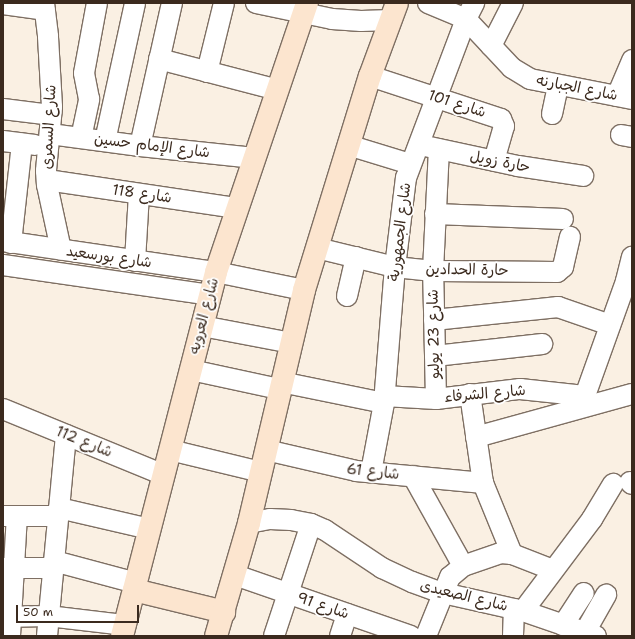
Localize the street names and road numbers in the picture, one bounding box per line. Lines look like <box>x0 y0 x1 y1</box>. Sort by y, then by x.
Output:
street label: شارع الجبارنه <box>535 71 619 105</box>
street label: شارع السمرى <box>38 84 60 170</box>
street label: شارع 101 <box>426 86 488 122</box>
street label: شارع الإمام حسين <box>93 130 211 162</box>
street label: حارة زويل <box>468 147 532 177</box>
street label: شارع 118 <box>111 181 173 207</box>
street label: شارع الجمهورية <box>385 182 415 282</box>
street label: شارع بورسعيد <box>65 242 153 272</box>
street label: حارة الحدادين <box>425 260 509 280</box>
street label: شارع العروبه <box>185 276 223 356</box>
street label: شارع 23 يوليو <box>424 289 444 379</box>
street label: شارع الشرفاء <box>444 381 526 407</box>
street label: شارع 112 <box>53 423 115 461</box>
street label: شارع 61 <box>346 460 400 484</box>
street label: شارع الصعيدى <box>418 576 510 616</box>
street label: شارع 91 <box>295 589 351 623</box>

